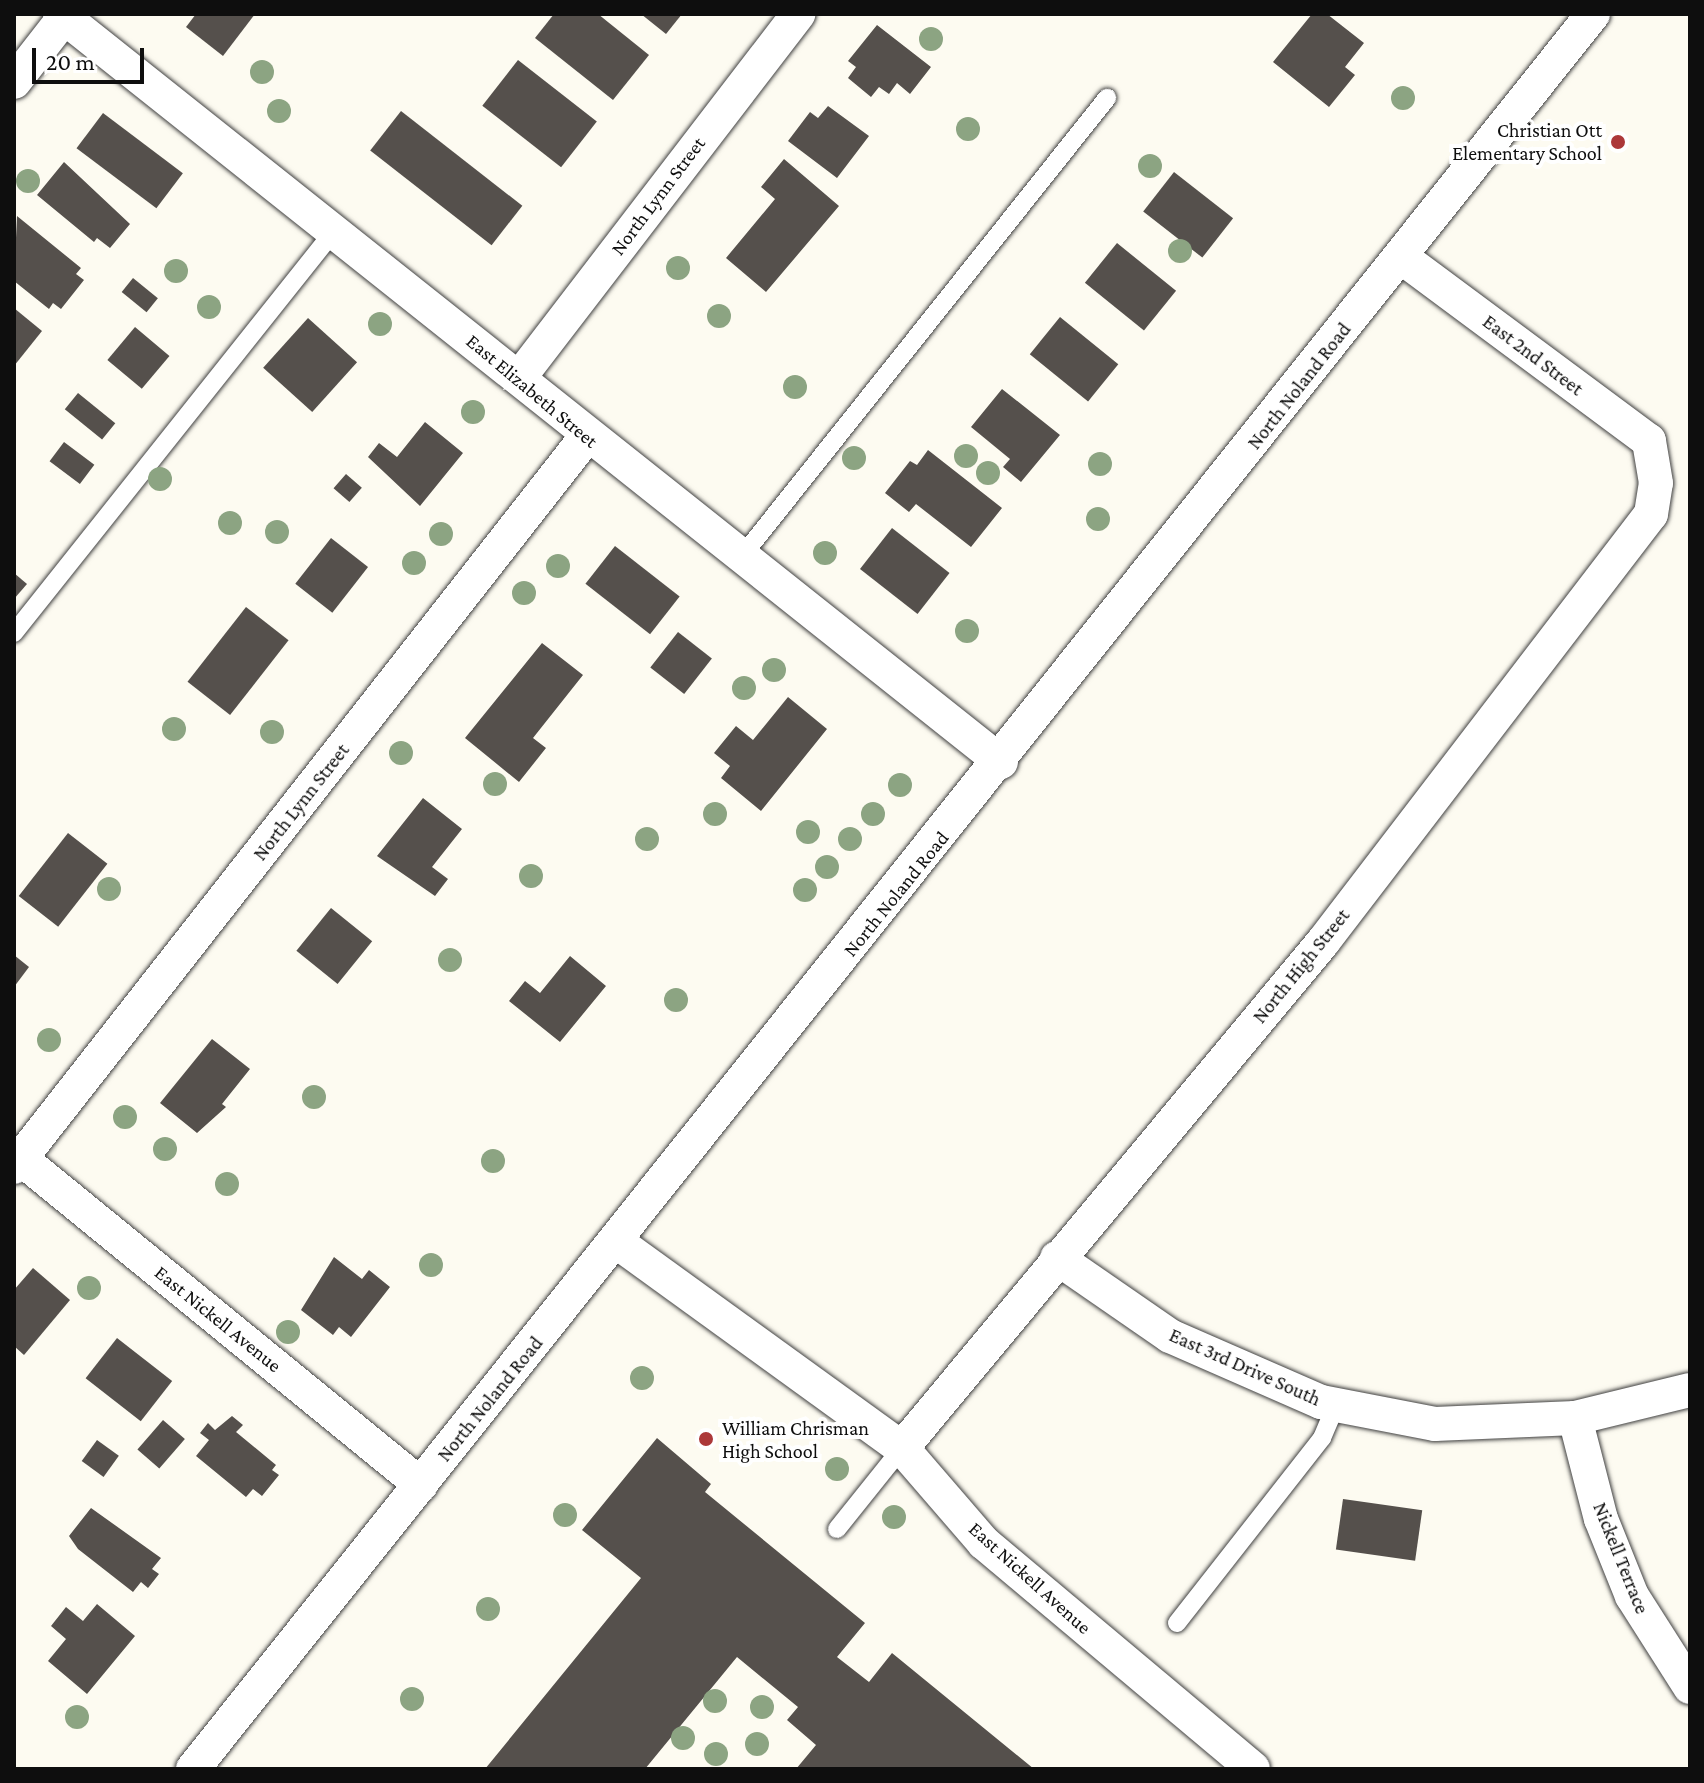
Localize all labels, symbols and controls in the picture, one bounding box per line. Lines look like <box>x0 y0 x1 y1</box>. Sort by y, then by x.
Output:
scale bar <box>36 32 148 82</box>
text: 20 m <box>46 48 95 75</box>
place label: Christian Ott Elementary School <box>1452 118 1602 165</box>
street label: North Lynn Street <box>606 132 710 260</box>
marker: Christian Ott Elementary School <box>1609 133 1627 151</box>
street label: East 2nd Street <box>1478 309 1588 401</box>
street label: North Noland Road <box>1242 318 1356 454</box>
street label: East Elizabeth Street <box>461 329 603 453</box>
street label: North Lynn Street <box>248 739 354 865</box>
street label: North Noland Road <box>838 827 954 961</box>
street label: North High Street <box>1247 904 1355 1028</box>
street label: East Nickell Avenue <box>150 1260 286 1378</box>
street label: East 3rd Drive South <box>1166 1323 1324 1411</box>
street label: North Noland Road <box>432 1332 548 1466</box>
place label: William Chrisman High School <box>722 1416 869 1463</box>
marker: William Chrisman High School <box>697 1430 715 1448</box>
street label: Nickell Terrace <box>1588 1499 1654 1617</box>
street label: East Nickell Avenue <box>964 1517 1096 1639</box>

